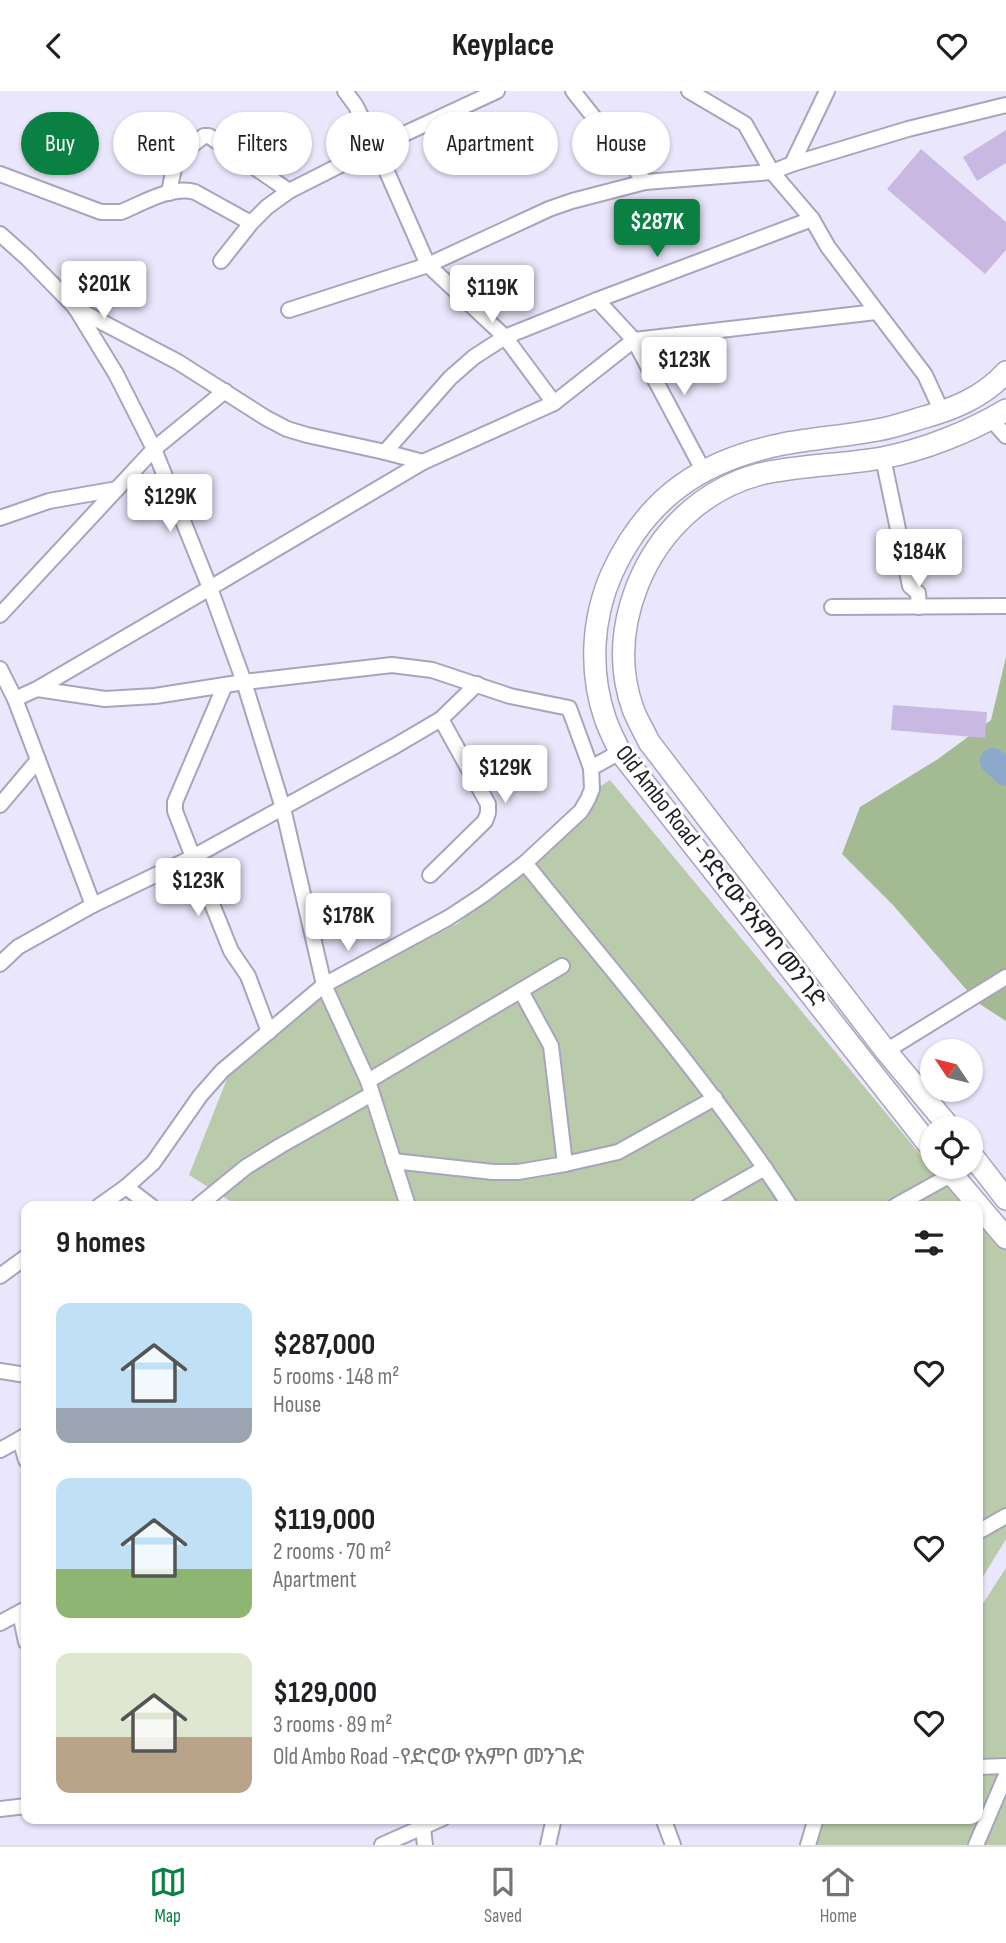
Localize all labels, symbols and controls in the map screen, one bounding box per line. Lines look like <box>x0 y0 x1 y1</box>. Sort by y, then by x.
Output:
text: Keyplace <box>452 26 554 65</box>
icon: back <box>35 27 73 65</box>
icon: heart <box>933 27 971 65</box>
chip: Buy <box>21 112 99 175</box>
chip: Rent <box>113 112 199 175</box>
chip: Filters <box>213 112 312 175</box>
chip: New <box>326 112 409 175</box>
chip: Apartment <box>423 112 558 175</box>
chip: House <box>572 112 670 175</box>
pin: $287K <box>608 199 706 259</box>
text: $287K <box>630 208 684 236</box>
pin: $201K <box>55 261 153 321</box>
pin: $119K <box>443 265 541 325</box>
text: $201K <box>77 270 131 298</box>
text: $119K <box>466 274 518 302</box>
pin: $123K <box>635 337 733 397</box>
text: $123K <box>658 346 710 374</box>
pin: $129K <box>121 475 219 534</box>
text: $129K <box>143 483 197 511</box>
pin: $184K <box>870 529 968 589</box>
text: $184K <box>892 538 946 566</box>
street label: Old Ambo Road -የድሮው የአምቦ መንገድ <box>609 739 832 1013</box>
pin: $129K <box>456 745 554 805</box>
text: $129K <box>478 754 532 782</box>
pin: $123K <box>149 859 247 918</box>
text: $123K <box>172 867 224 895</box>
pin: $178K <box>299 893 397 953</box>
text: $178K <box>322 902 374 930</box>
north arrow <box>920 1039 984 1103</box>
map controls <box>920 1039 983 1179</box>
button: locate <box>920 1116 983 1179</box>
icon: filters <box>910 1224 948 1262</box>
text: 9 homes <box>56 1225 146 1261</box>
text: $287,000 <box>273 1327 375 1363</box>
icon: home <box>112 1331 196 1415</box>
icon: heart <box>910 1354 948 1392</box>
text: 5 rooms · 148 m² <box>273 1363 400 1391</box>
text: House <box>273 1391 321 1419</box>
text: $119,000 <box>273 1502 375 1538</box>
icon: home <box>112 1506 196 1590</box>
icon: heart <box>910 1529 948 1567</box>
text: 2 rooms · 70 m² <box>273 1538 391 1566</box>
text: Apartment <box>273 1566 357 1594</box>
text: $129,000 <box>273 1675 377 1711</box>
icon: home <box>112 1681 196 1765</box>
icon: heart <box>910 1704 948 1742</box>
text: 3 rooms · 89 m² <box>273 1711 392 1739</box>
text: Old Ambo Road -የድሮው የአምቦ መንገድ <box>273 1743 584 1771</box>
tab: Map <box>149 1863 187 1928</box>
tab: Saved <box>484 1863 522 1928</box>
tab: Home <box>819 1863 857 1928</box>

